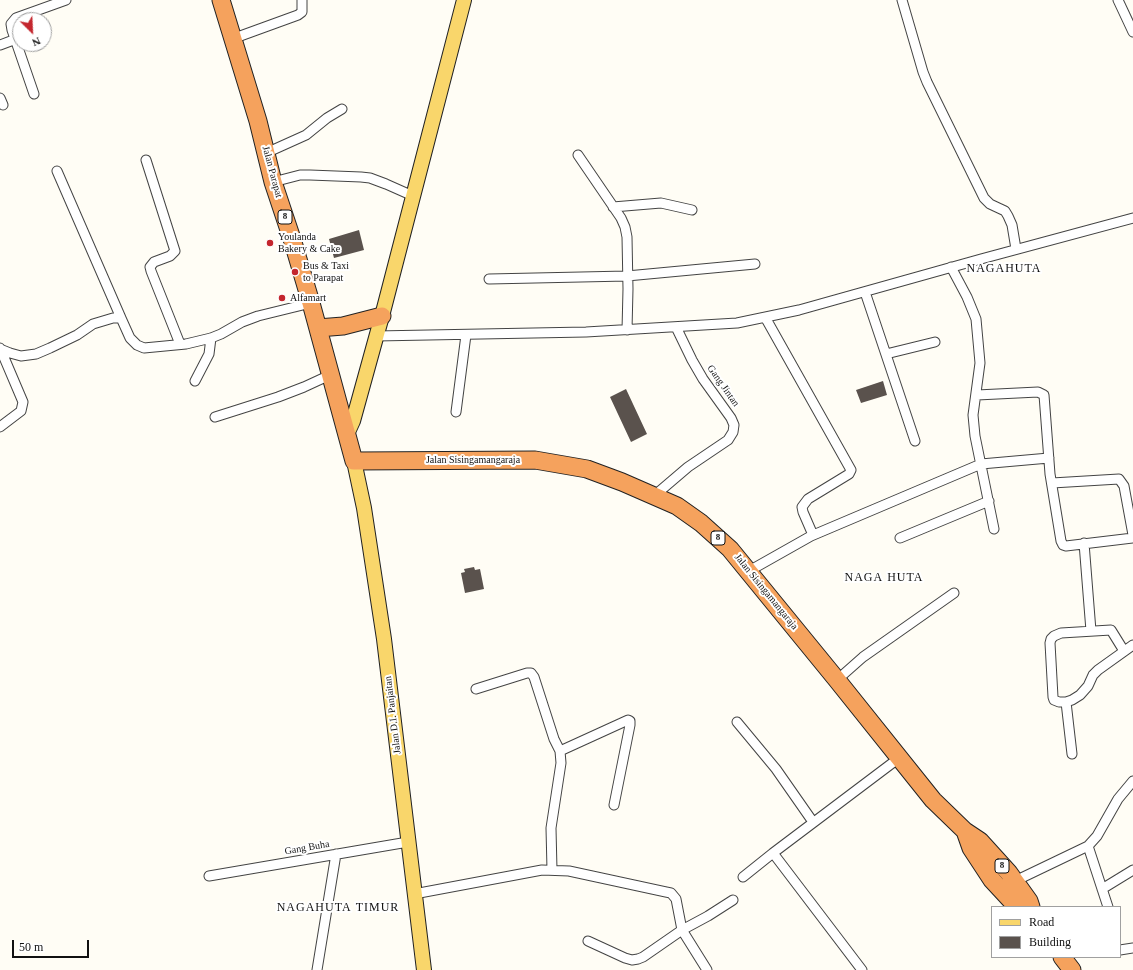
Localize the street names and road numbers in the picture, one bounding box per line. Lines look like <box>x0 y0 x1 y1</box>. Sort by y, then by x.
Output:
street label: Jalan Parapat <box>259 145 285 199</box>
road number: 8 <box>278 210 292 224</box>
street label: Gang Jintan <box>704 363 742 409</box>
street label: Jalan Sisingamangaraja <box>426 454 520 466</box>
road number: 8 <box>711 531 725 545</box>
street label: Jalan Sisingamangaraja <box>732 552 800 632</box>
street label: Jalan D.I. Panjaitan <box>382 675 404 755</box>
street label: Gang Buha <box>284 838 330 858</box>
road number: 8 <box>995 859 1009 873</box>

